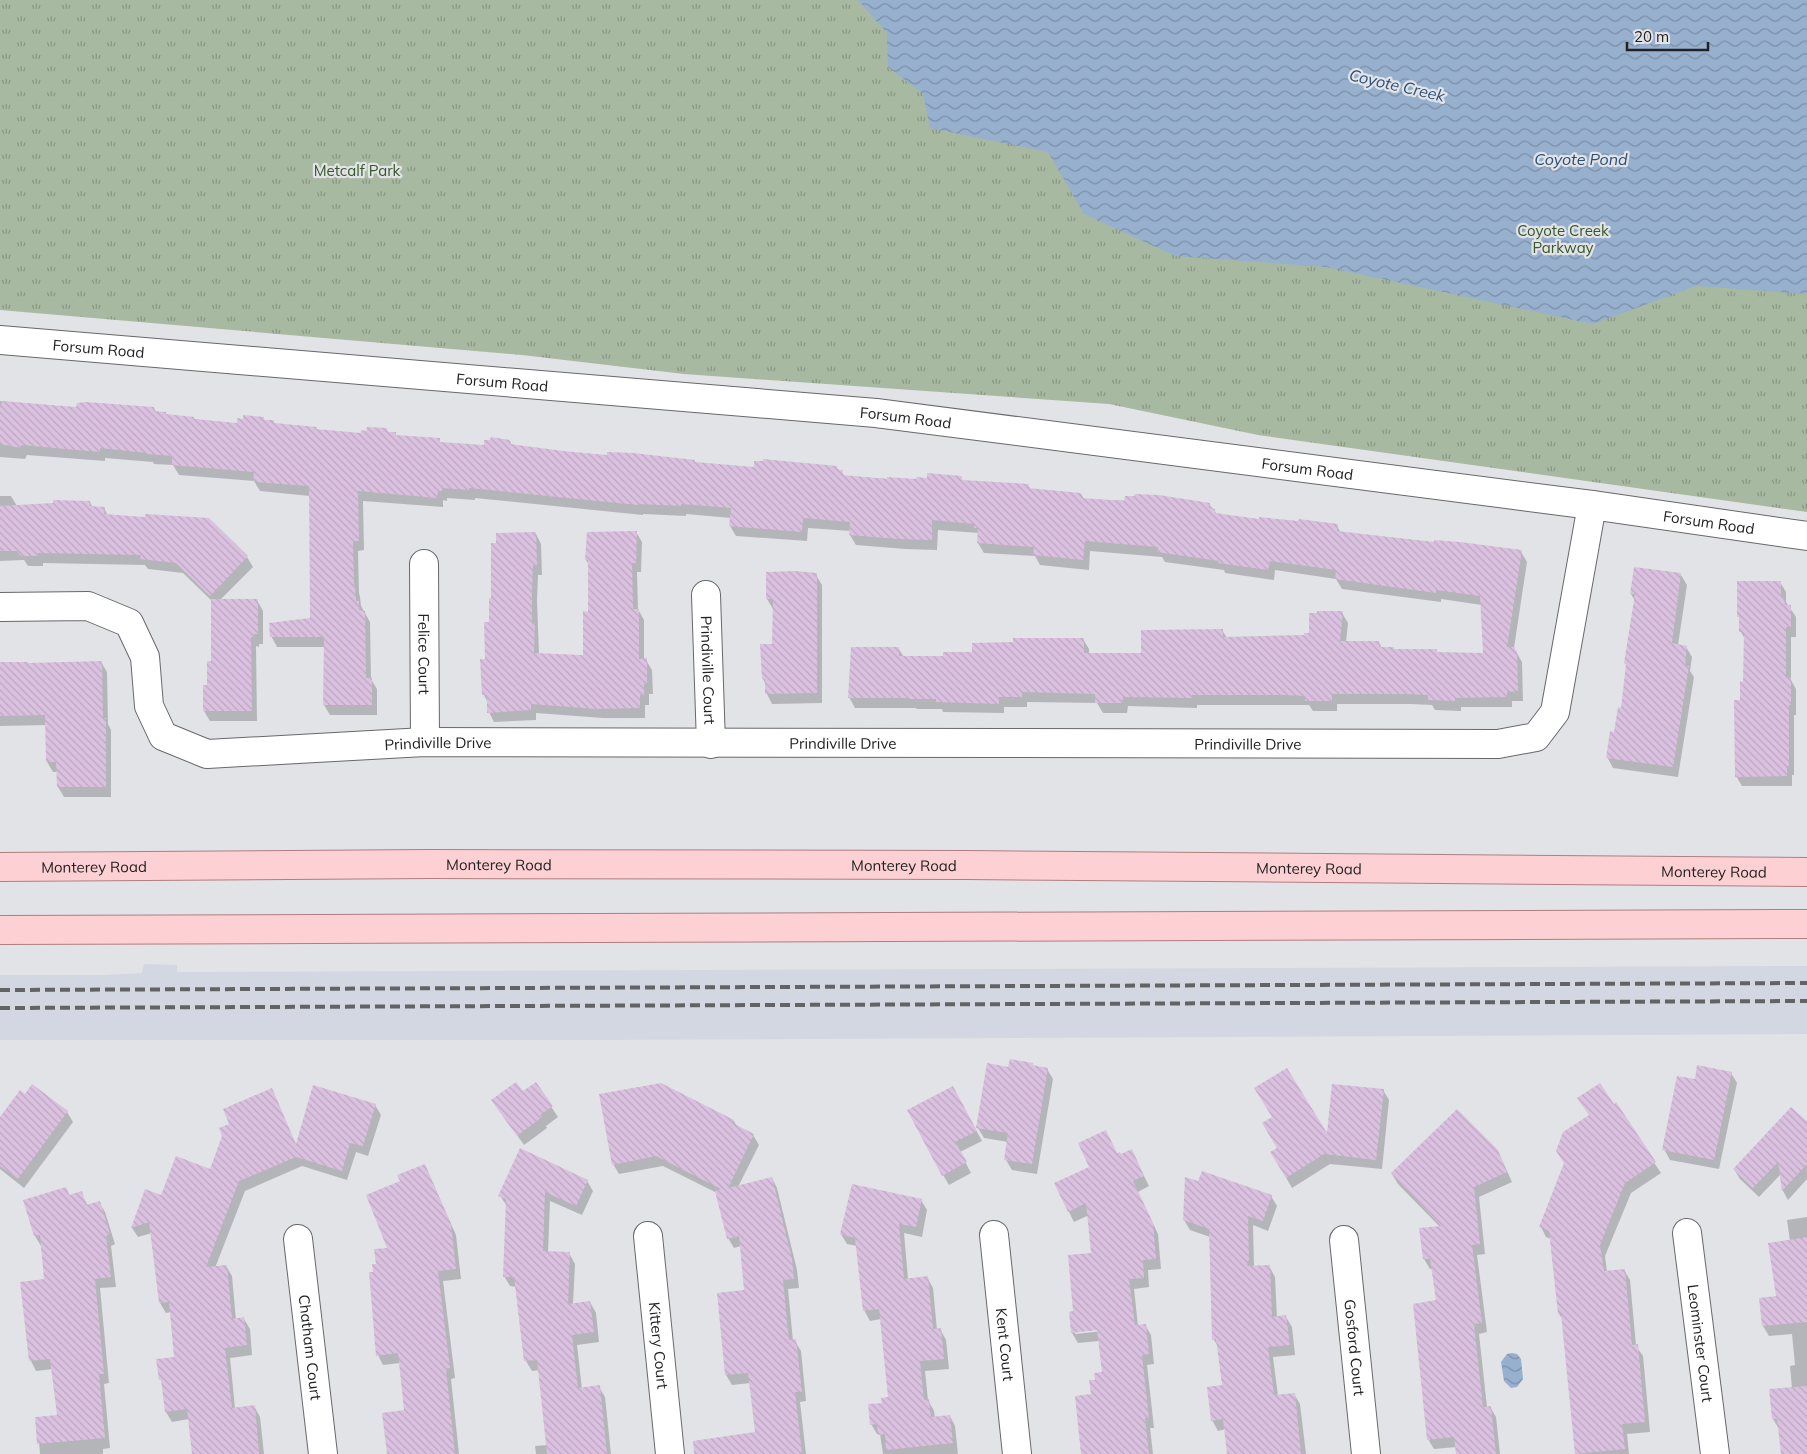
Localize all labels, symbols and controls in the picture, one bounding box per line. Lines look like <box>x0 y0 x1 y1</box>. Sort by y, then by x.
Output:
scale bar <box>1627 20 1708 52</box>
text: 20 m <box>1634 27 1669 46</box>
water label: Coyote Creek <box>1347 64 1448 106</box>
water label: Coyote Pond <box>1534 149 1628 169</box>
park label: Metcalf Park <box>314 161 401 180</box>
park label: Coyote Creek Parkway <box>1517 221 1609 257</box>
street label: Forsum Road <box>52 335 145 362</box>
street label: Forsum Road <box>456 369 549 395</box>
street label: Forsum Road <box>859 402 953 432</box>
street label: Forsum Road <box>1261 453 1354 484</box>
street label: Forsum Road <box>1662 506 1756 538</box>
street label: Felice Court <box>415 613 434 695</box>
street label: Prindiville Court <box>697 615 720 725</box>
street label: Prindiville Drive <box>384 732 491 754</box>
street label: Prindiville Drive <box>789 733 896 752</box>
street label: Prindiville Drive <box>1194 734 1301 753</box>
street label: Monterey Road <box>446 855 552 874</box>
street label: Monterey Road <box>851 855 957 874</box>
street label: Monterey Road <box>41 856 147 876</box>
street label: Monterey Road <box>1256 858 1362 878</box>
street label: Monterey Road <box>1661 861 1767 881</box>
street label: Leominster Court <box>1684 1283 1718 1403</box>
street label: Chatham Court <box>295 1293 326 1401</box>
street label: Gosford Court <box>1341 1298 1369 1397</box>
street label: Kittery Court <box>645 1301 673 1390</box>
street label: Kent Court <box>992 1307 1019 1382</box>

